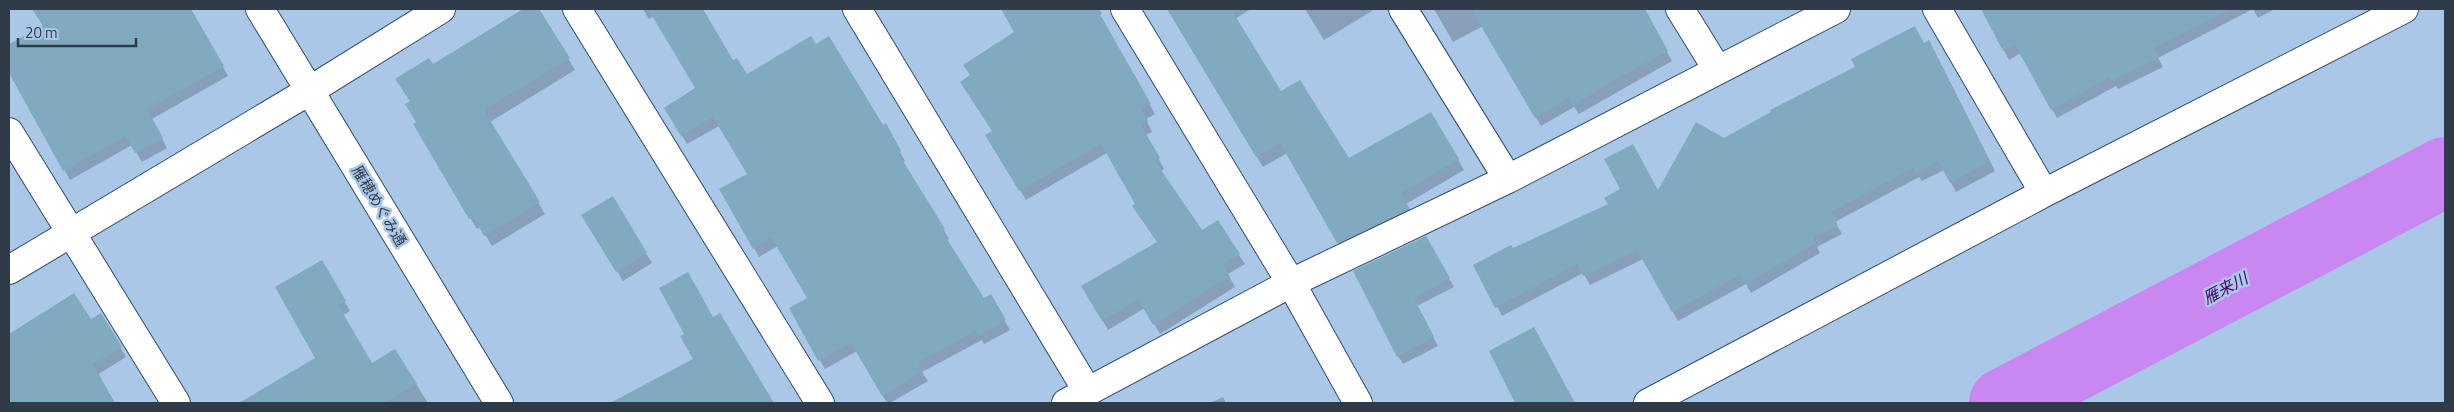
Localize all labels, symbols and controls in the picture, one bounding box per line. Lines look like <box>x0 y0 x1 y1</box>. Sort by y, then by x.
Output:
scale bar <box>18 15 135 47</box>
text: 20 m <box>25 21 58 44</box>
street label: 雁穂めぐみ通 <box>346 161 413 250</box>
water label: 雁来川 <box>2198 265 2254 310</box>

